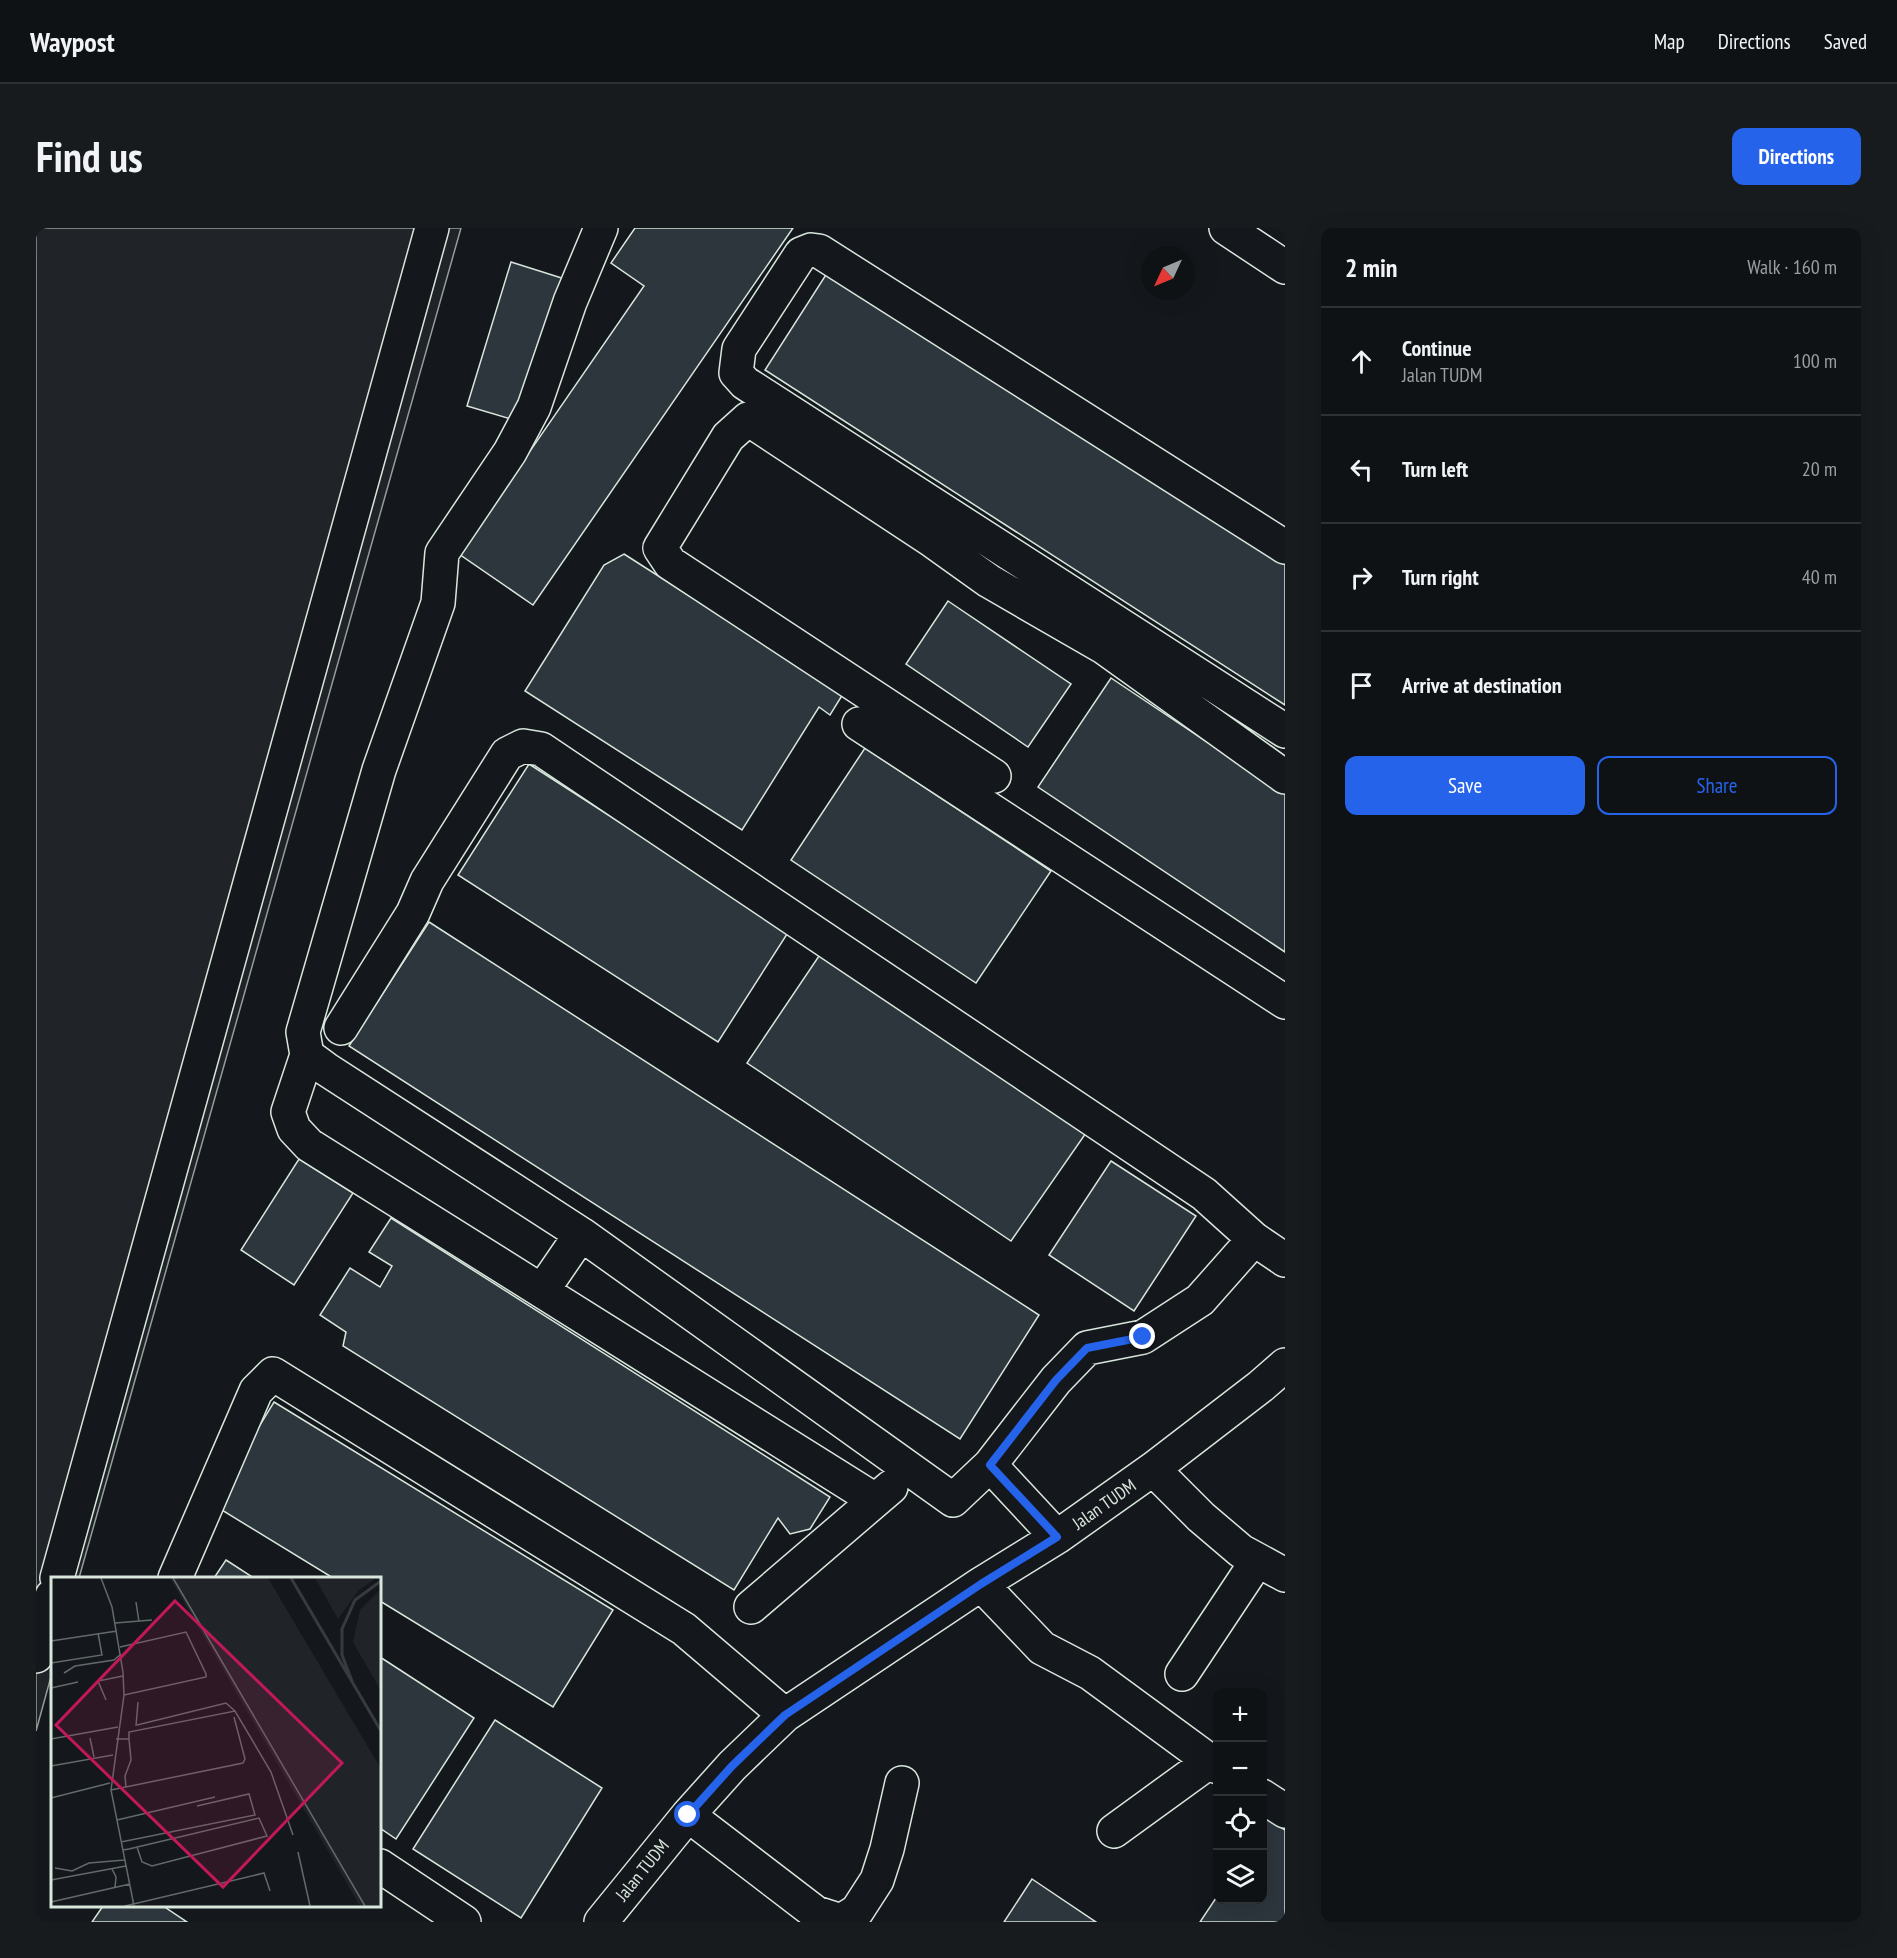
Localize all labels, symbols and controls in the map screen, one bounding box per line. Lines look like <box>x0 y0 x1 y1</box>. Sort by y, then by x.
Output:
text: Waypost <box>30 23 115 60</box>
text: Map <box>1654 28 1685 55</box>
text: Directions <box>1718 28 1791 55</box>
text: Saved <box>1824 28 1867 55</box>
button: Directions <box>1732 128 1861 185</box>
text: Find us <box>36 129 143 184</box>
north arrow <box>1141 246 1195 300</box>
text: 2 min <box>1345 251 1398 284</box>
text: Walk · 160 m <box>1747 254 1837 280</box>
text: Continue <box>1402 334 1472 362</box>
icon: ahead <box>1345 345 1378 378</box>
text: 100 m <box>1793 348 1837 374</box>
text: Jalan TUDM <box>1402 362 1483 388</box>
icon: left <box>1345 453 1378 486</box>
text: Turn left <box>1402 455 1468 483</box>
text: 20 m <box>1802 456 1837 482</box>
icon: right <box>1345 561 1378 594</box>
text: Turn right <box>1402 563 1479 591</box>
text: 40 m <box>1802 564 1837 590</box>
icon: arrive <box>1345 669 1378 702</box>
text: Arrive at destination <box>1402 671 1562 699</box>
button: Save <box>1345 756 1585 815</box>
button: Share <box>1597 756 1837 815</box>
route end <box>1129 1323 1155 1349</box>
street label: Jalan TUDM <box>1067 1474 1140 1535</box>
inset map <box>51 1577 381 1907</box>
map controls <box>1213 1688 1267 1904</box>
button: + <box>1213 1688 1267 1742</box>
button: − <box>1213 1742 1267 1796</box>
button: locate <box>1213 1796 1267 1850</box>
route start <box>674 1801 700 1827</box>
street label: Jalan TUDM <box>610 1835 674 1906</box>
button: layers <box>1213 1850 1267 1904</box>

